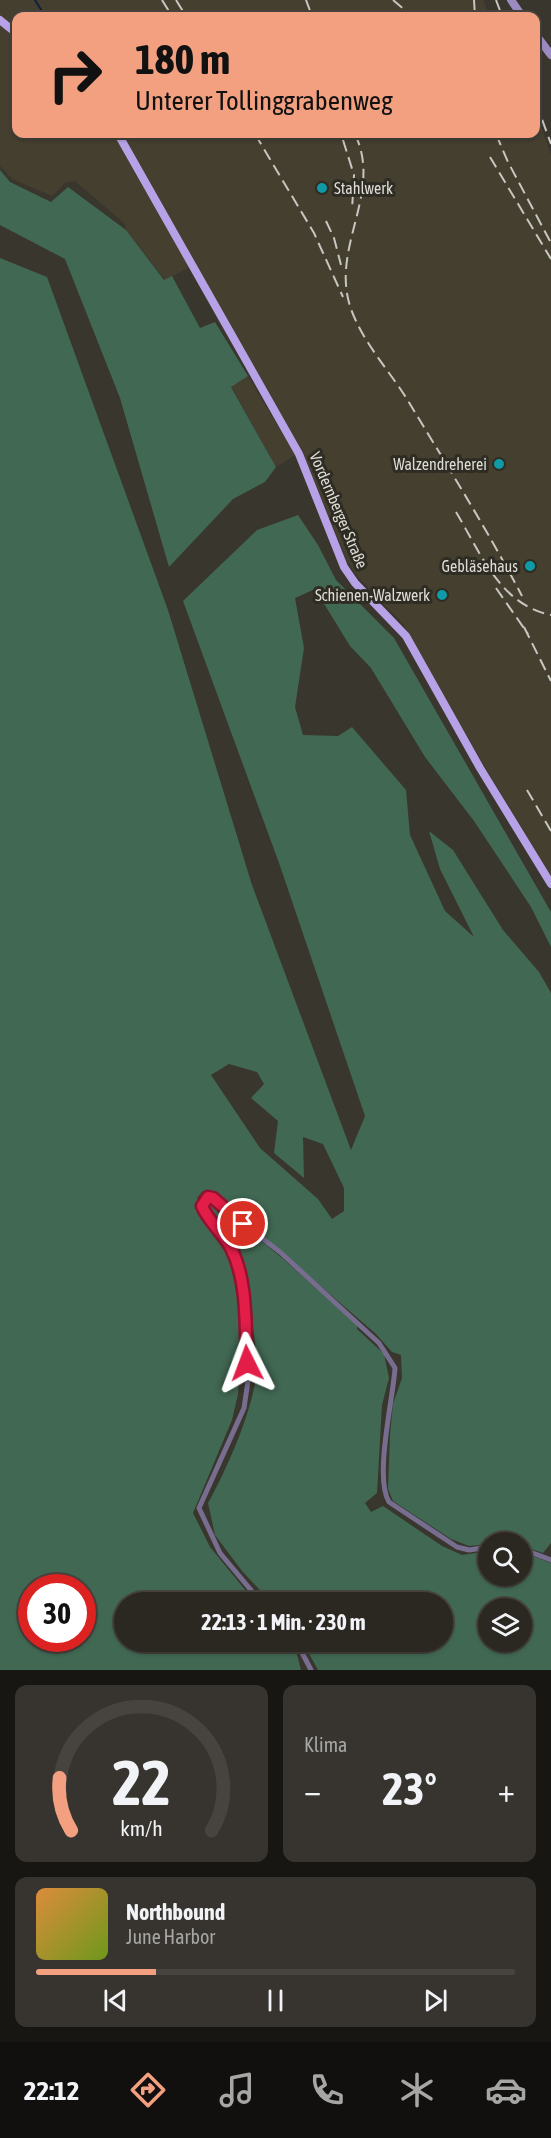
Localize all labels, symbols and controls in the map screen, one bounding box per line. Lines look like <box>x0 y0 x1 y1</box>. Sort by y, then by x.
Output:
text: 180 m <box>135 35 230 83</box>
icon: right <box>36 36 114 114</box>
text: Unterer Tollinggrabenweg <box>135 85 393 116</box>
place label: Stahlwerk <box>334 179 393 197</box>
marker: Stahlwerk <box>315 181 329 195</box>
street label: Vordernberger Straße <box>305 449 372 571</box>
place label: Walzendreherei <box>393 455 487 473</box>
marker: Walzendreherei <box>492 457 506 471</box>
place label: Gebläsehaus <box>442 557 518 575</box>
marker: Gebläsehaus <box>523 559 537 573</box>
place label: Schienen-Walzwerk <box>315 586 430 604</box>
marker: Schienen-Walzwerk <box>435 588 449 602</box>
pin <box>217 1198 268 1249</box>
icon: arrive <box>226 1207 259 1240</box>
position arrow <box>215 1331 279 1395</box>
map controls <box>478 1532 532 1652</box>
button: search <box>478 1532 532 1586</box>
speed limit sign: 30 <box>18 1574 96 1652</box>
button: layers <box>478 1598 532 1652</box>
text: 22:13 · 1 Min. · 230 m <box>201 1609 366 1635</box>
text: Klima <box>304 1733 347 1756</box>
text: 22 <box>112 1747 171 1818</box>
text: 23° <box>382 1763 437 1815</box>
text: − <box>304 1771 321 1809</box>
text: + <box>498 1771 515 1809</box>
text: km/h <box>120 1816 163 1841</box>
text: Northbound <box>126 1899 225 1925</box>
text: June Harbor <box>126 1925 215 1948</box>
icon: previous <box>99 1984 132 2017</box>
icon: pause <box>259 1984 292 2017</box>
icon: next <box>419 1984 452 2017</box>
icon: directions <box>127 2069 169 2111</box>
icon: music <box>216 2069 258 2111</box>
icon: phone <box>306 2069 348 2111</box>
icon: climate <box>396 2069 438 2111</box>
icon: car <box>485 2069 527 2111</box>
text: 22:12 <box>24 2075 79 2106</box>

